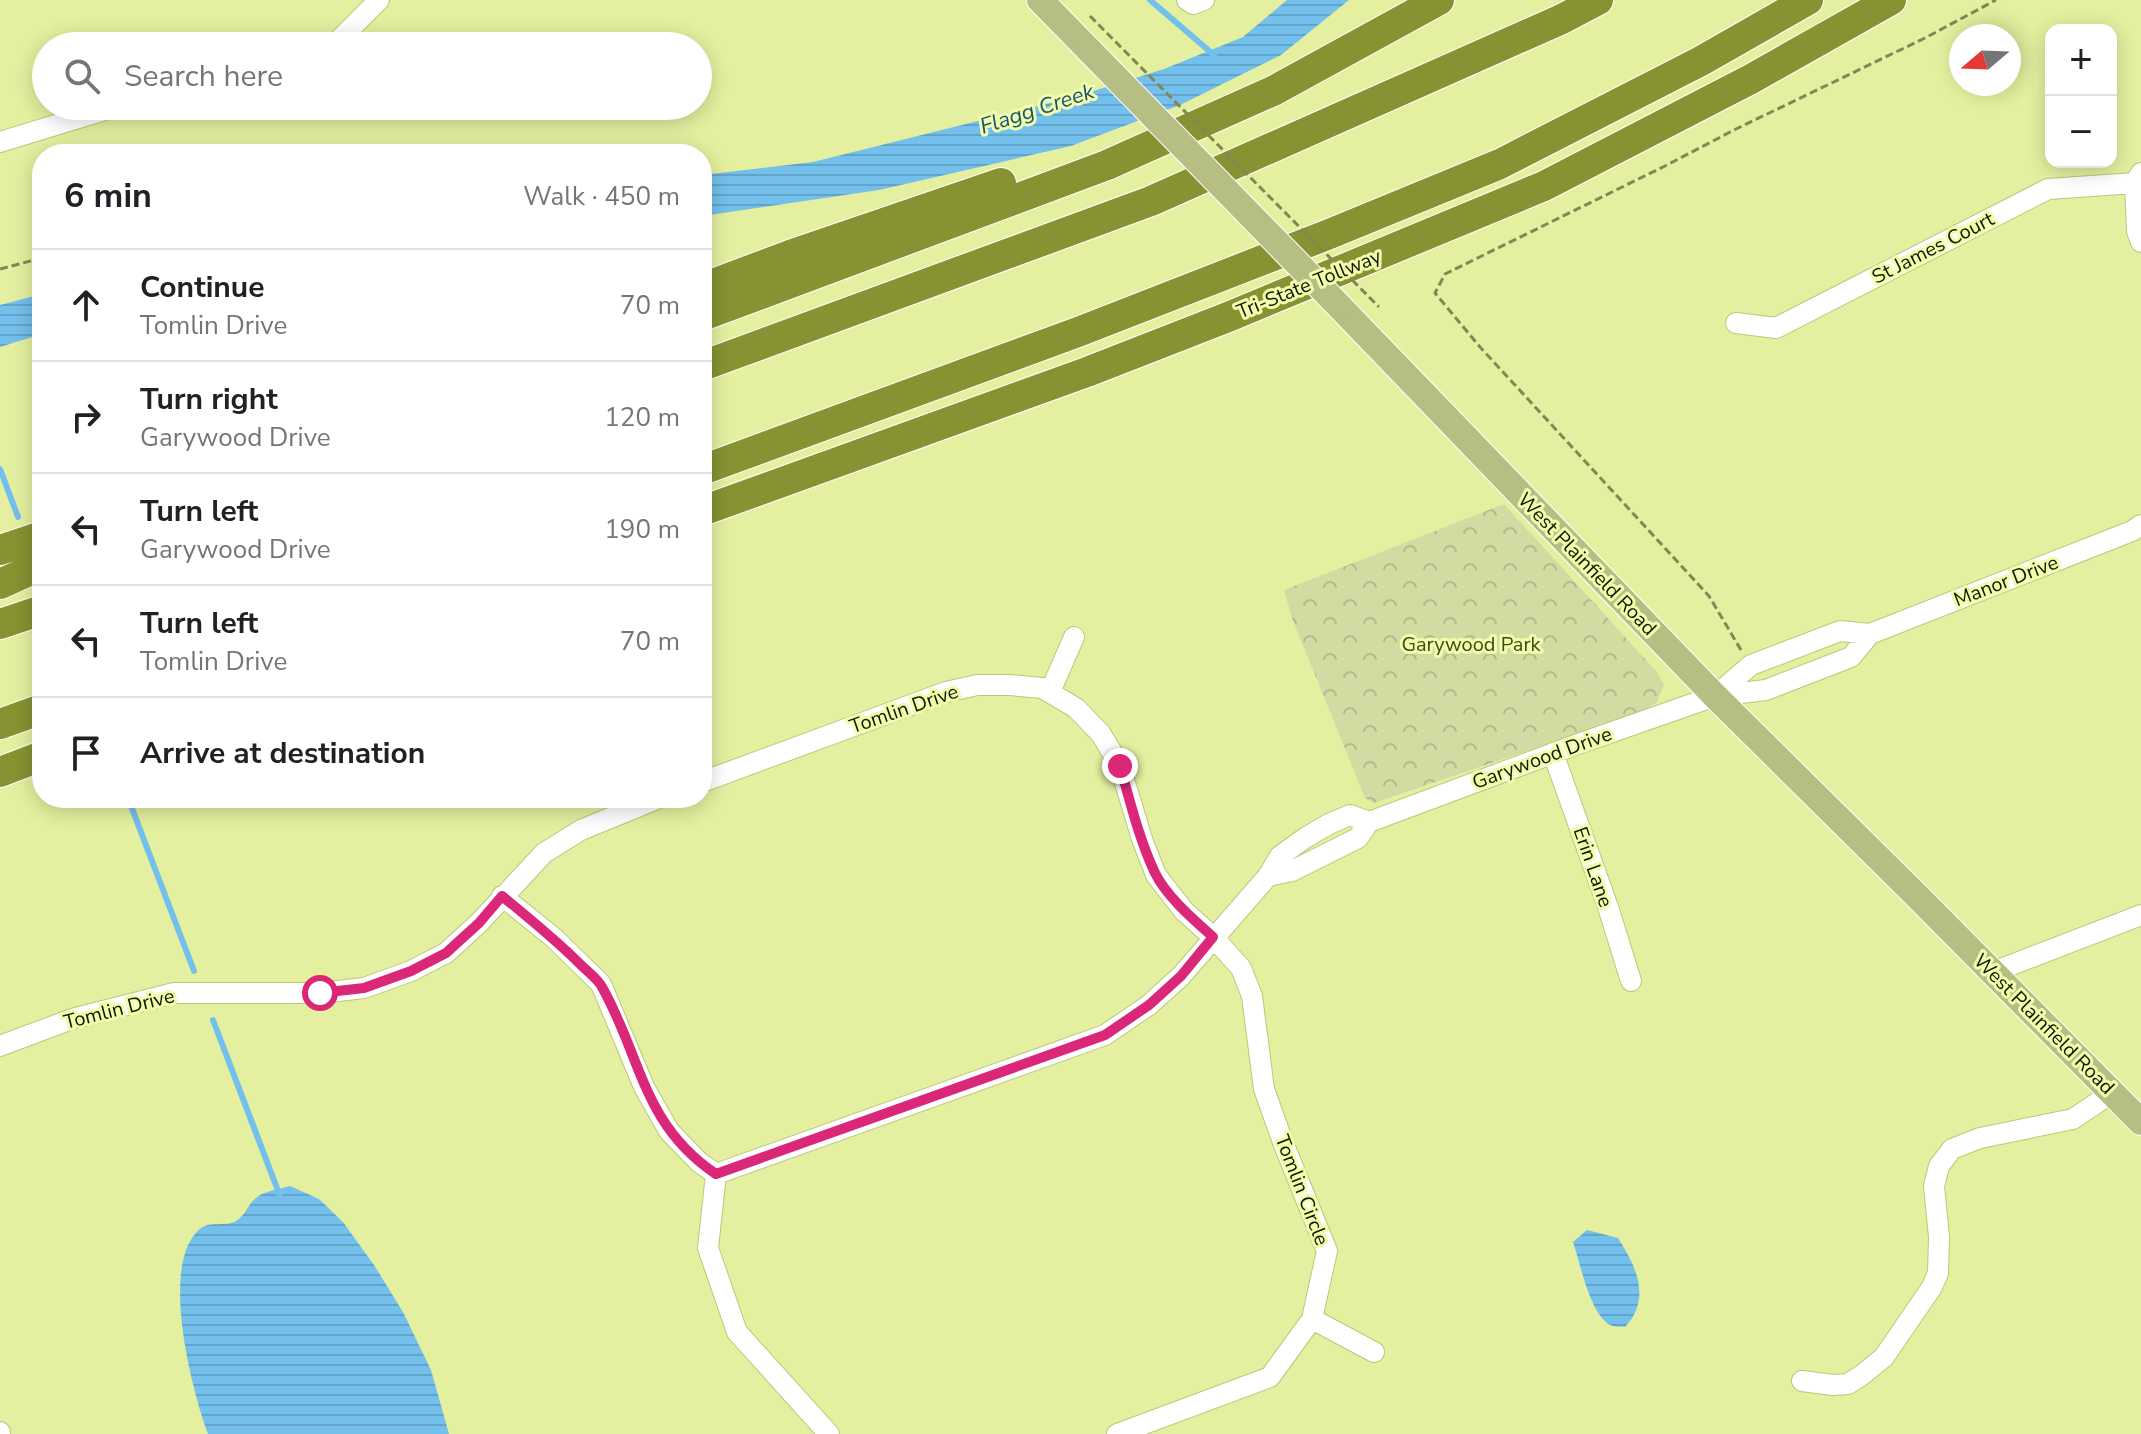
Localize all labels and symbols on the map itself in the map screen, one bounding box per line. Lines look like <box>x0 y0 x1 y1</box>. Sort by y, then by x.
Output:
north arrow <box>1949 24 2021 96</box>
water label: Flagg Creek <box>976 76 1099 142</box>
street label: St James Court <box>1867 205 2000 290</box>
street label: Tri-State Tollway <box>1233 242 1386 325</box>
street label: West Plainfield Road <box>1512 487 1662 641</box>
street label: Manor Drive <box>1950 549 2062 613</box>
park label: Garywood Park <box>1401 631 1542 658</box>
street label: Tomlin Drive <box>846 678 962 740</box>
street label: Garywood Drive <box>1468 720 1616 796</box>
route end <box>1102 748 1138 784</box>
street label: Erin Lane <box>1567 823 1619 911</box>
street label: West Plainfield Road <box>1968 948 2120 1100</box>
route start <box>302 975 338 1011</box>
street label: Tomlin Drive <box>61 982 177 1036</box>
street label: Tomlin Circle <box>1268 1131 1336 1249</box>

